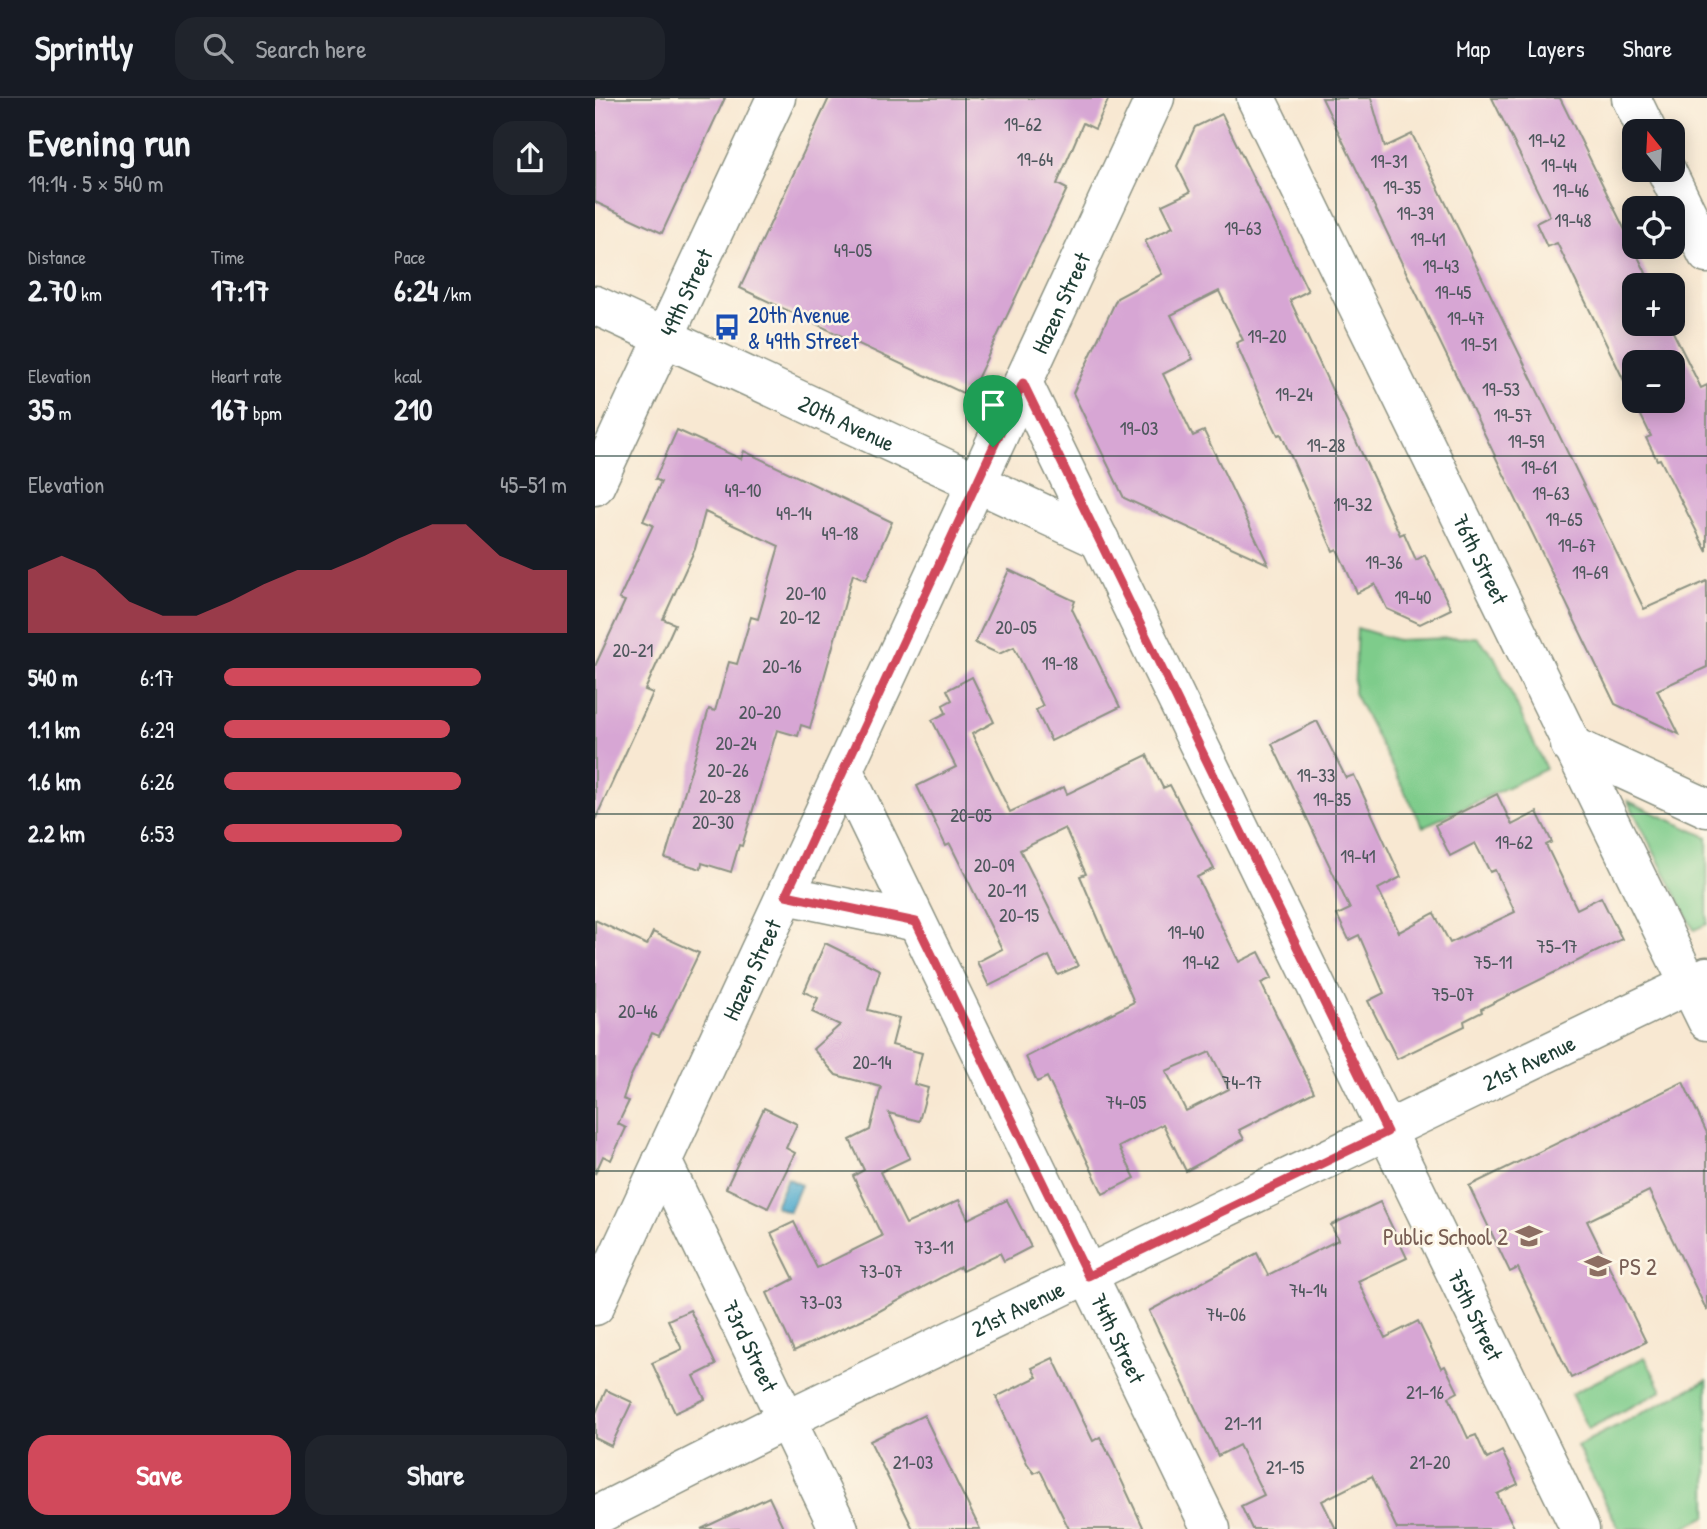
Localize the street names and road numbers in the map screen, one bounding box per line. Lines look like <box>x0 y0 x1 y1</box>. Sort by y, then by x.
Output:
street label: 49th Street <box>652 242 720 341</box>
street label: Hazen Street <box>1023 246 1097 358</box>
street label: 20th Avenue <box>794 387 900 458</box>
street label: 76th Street <box>1446 509 1517 610</box>
street label: Hazen Street <box>714 913 788 1025</box>
street label: 21st Avenue <box>1477 1026 1580 1098</box>
street label: 75th Street <box>1441 1264 1512 1366</box>
street label: 21st Avenue <box>966 1272 1069 1344</box>
street label: 74th Street <box>1084 1288 1154 1389</box>
street label: 73rd Street <box>716 1295 787 1398</box>

